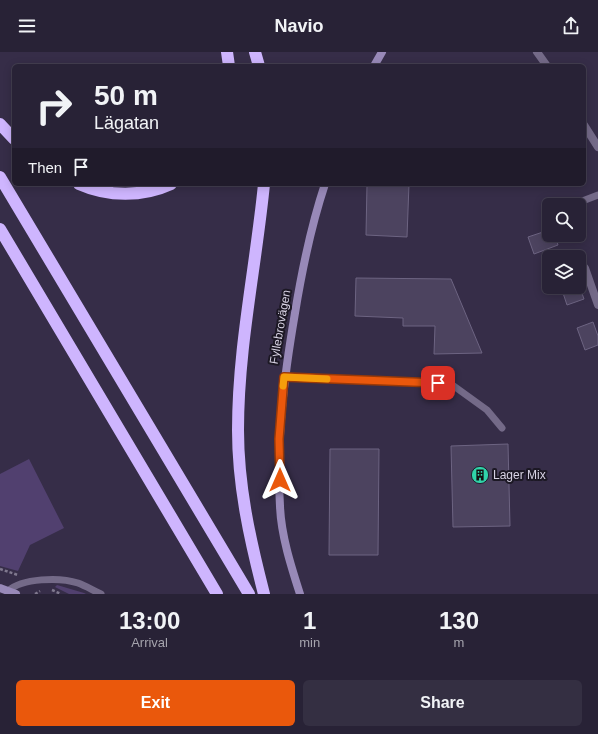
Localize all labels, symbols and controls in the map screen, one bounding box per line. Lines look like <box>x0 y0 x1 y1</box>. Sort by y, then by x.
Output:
icon: menu <box>16 15 38 37</box>
icon: share <box>560 15 582 37</box>
text: Navio <box>274 16 324 36</box>
icon: right <box>28 80 80 132</box>
text: 50 m <box>94 80 158 111</box>
text: Lägatan <box>94 113 159 133</box>
icon: arrive <box>70 156 92 178</box>
text: Then <box>28 159 62 176</box>
map controls <box>542 198 586 294</box>
button: search <box>542 198 586 242</box>
button: layers <box>542 250 586 294</box>
street label: Fyllebrovägen <box>267 289 293 365</box>
pin <box>421 366 455 400</box>
icon: arrive <box>427 372 449 394</box>
position arrow <box>259 459 301 501</box>
building icon: Lager Mix <box>470 465 490 485</box>
place label: Lager Mix <box>493 468 546 482</box>
text: 13:00 <box>119 607 180 634</box>
text: 1 <box>303 607 316 634</box>
text: 130 <box>439 607 479 634</box>
text: Arrival <box>131 635 168 650</box>
text: min <box>299 635 320 650</box>
text: m <box>454 635 464 650</box>
button: Exit <box>16 680 295 726</box>
button: Share <box>303 680 582 726</box>

